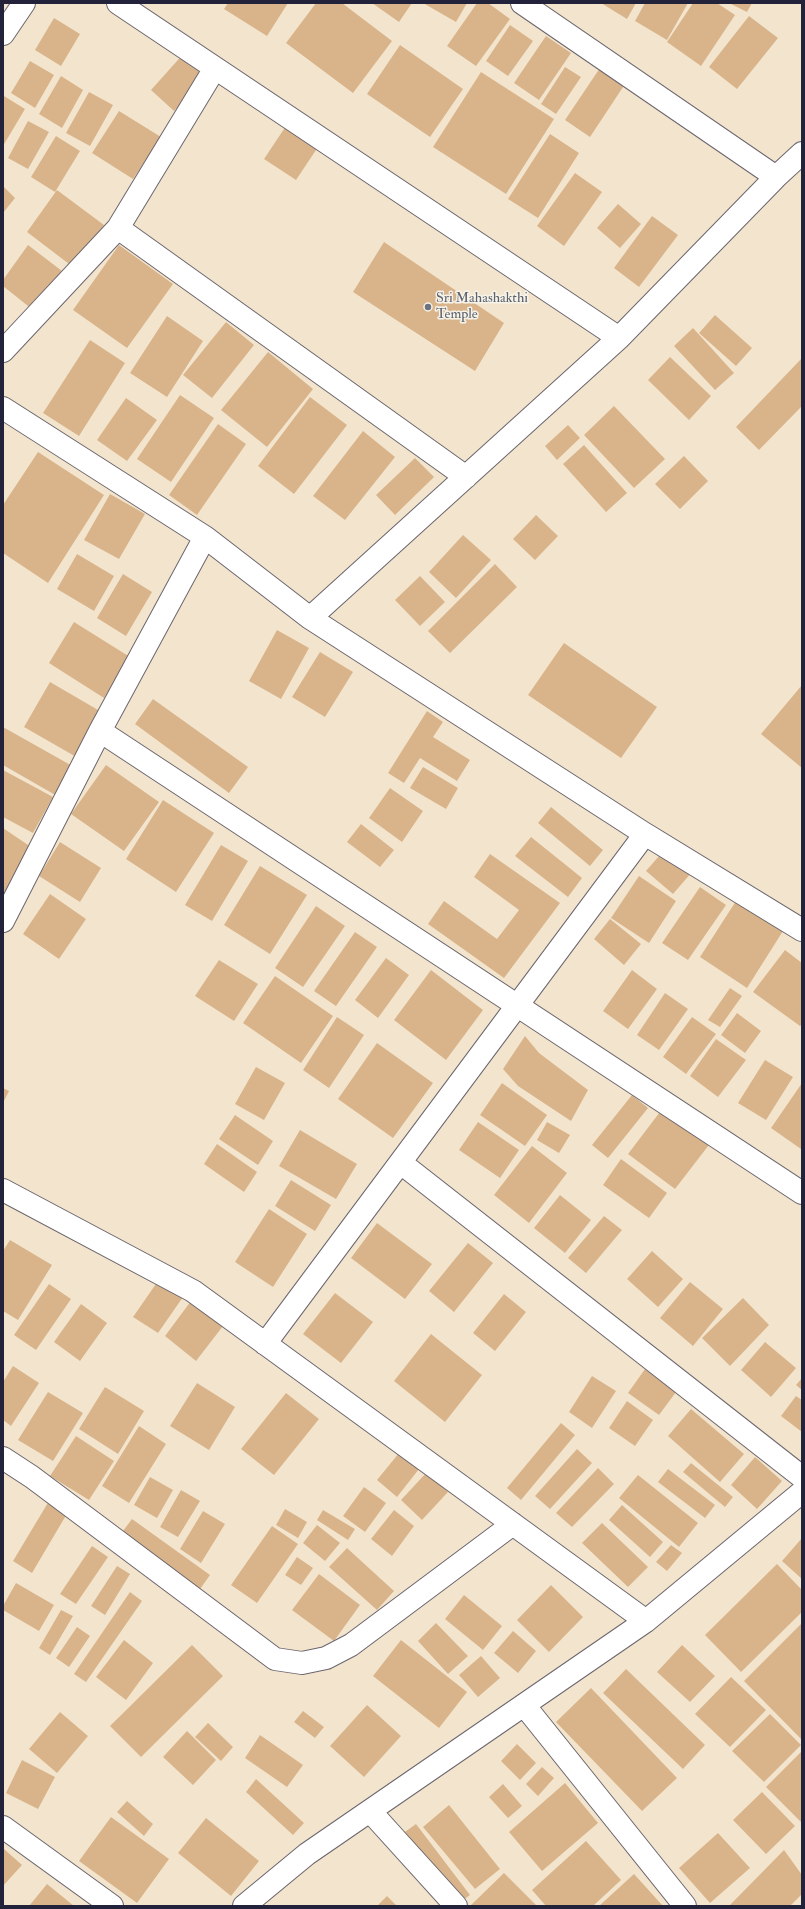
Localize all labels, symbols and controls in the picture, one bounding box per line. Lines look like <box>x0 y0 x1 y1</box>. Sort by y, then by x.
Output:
place label: Sri Mahashakthi Temple <box>436 291 528 324</box>
marker: Sri Mahashakthi Temple <box>423 302 433 312</box>

